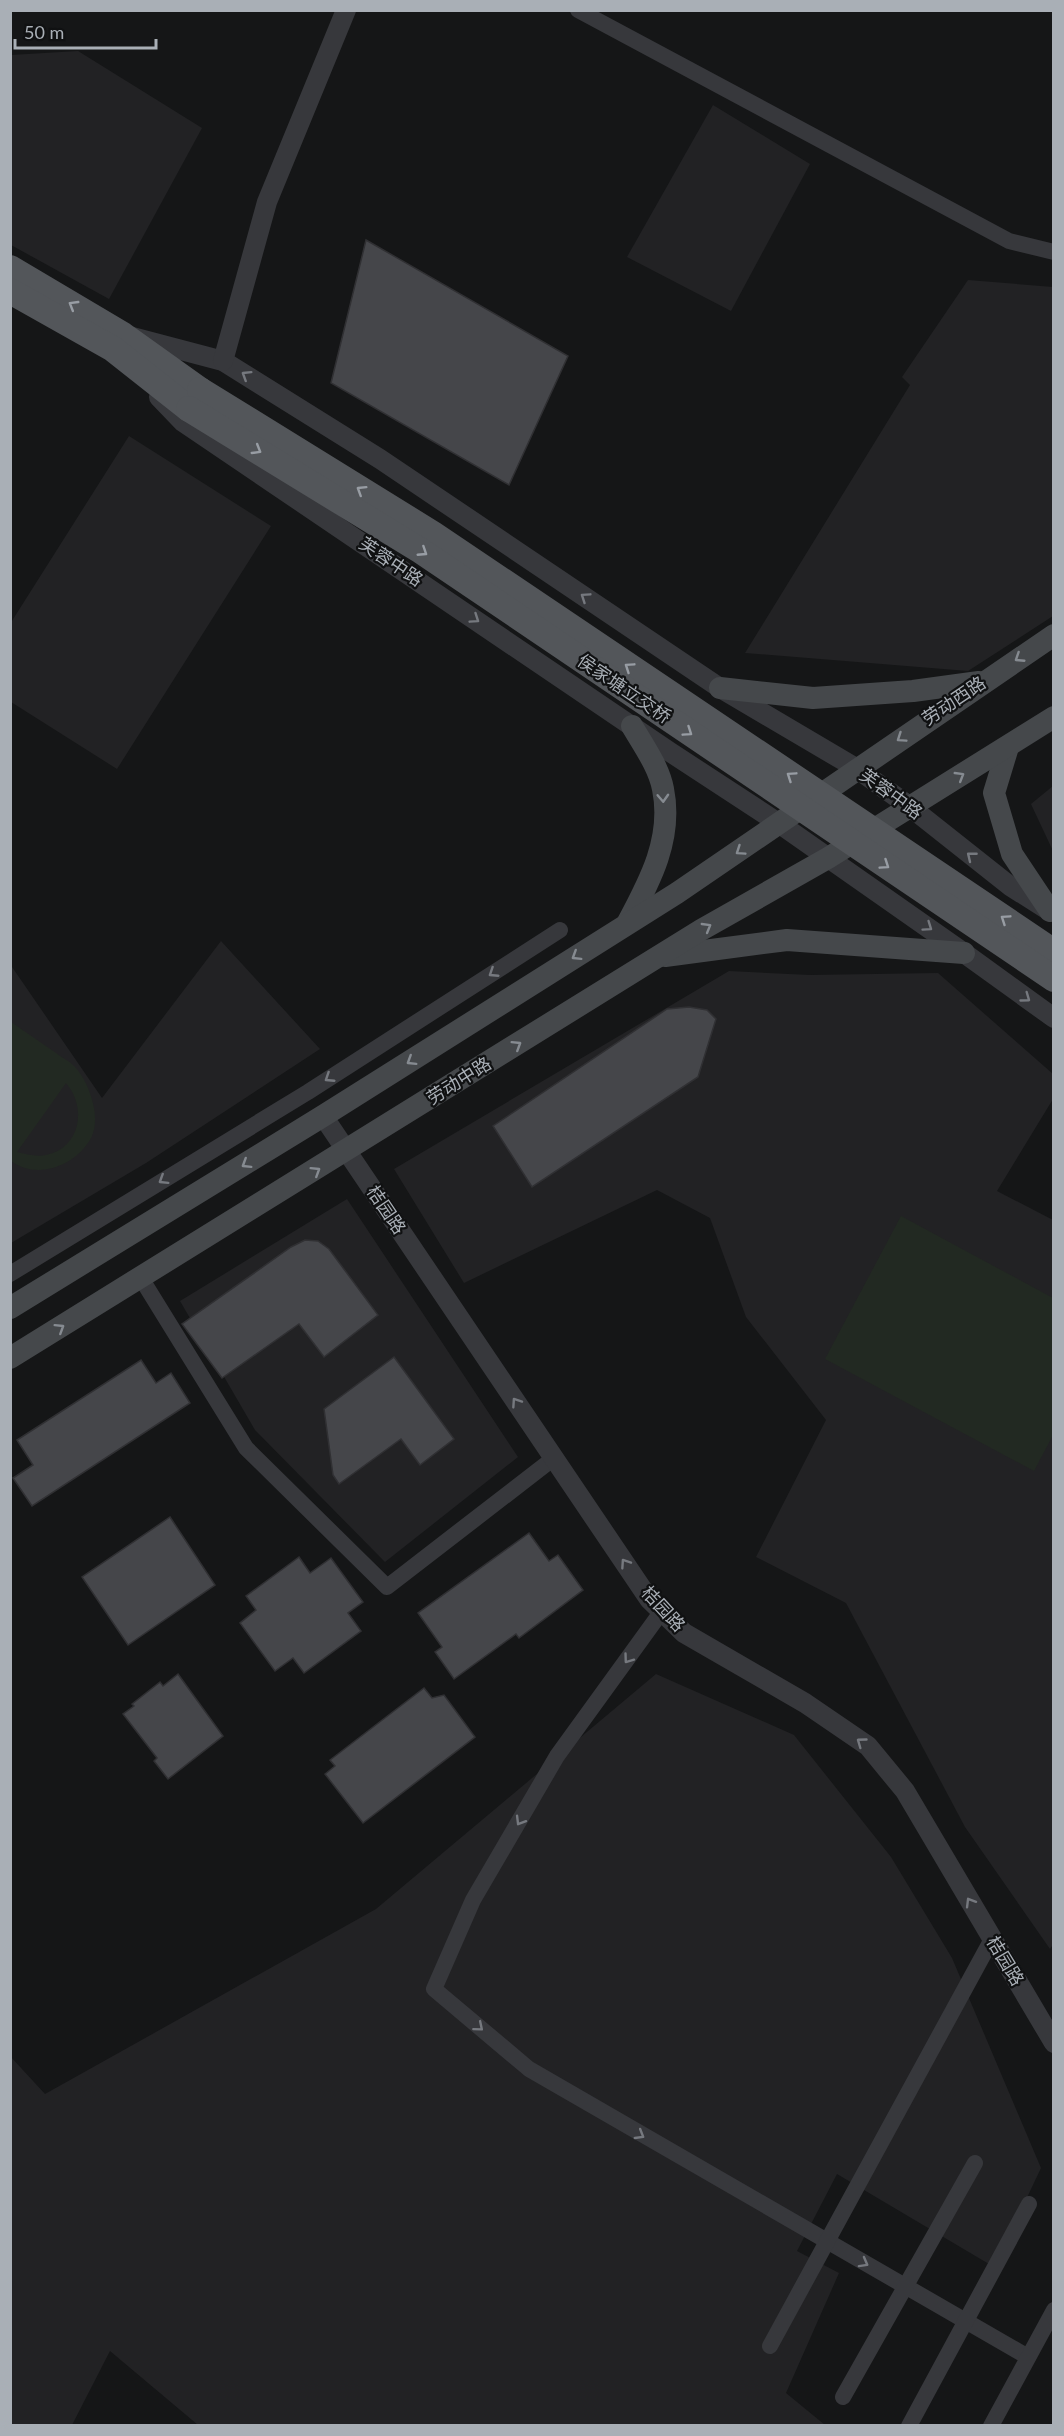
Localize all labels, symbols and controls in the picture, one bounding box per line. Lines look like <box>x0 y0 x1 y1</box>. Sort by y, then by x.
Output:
scale bar <box>15 12 156 50</box>
text: 50 m <box>24 21 64 43</box>
one-way arrow <box>69 301 79 312</box>
one-way arrow <box>242 371 252 383</box>
one-way arrow <box>251 442 261 454</box>
one-way arrow <box>357 485 367 497</box>
street label: 芙蓉中路 <box>356 532 428 590</box>
one-way arrow <box>416 545 427 556</box>
one-way arrow <box>581 593 592 604</box>
one-way arrow <box>468 612 479 623</box>
street label: 侯家塘立交桥 <box>574 649 675 727</box>
one-way arrow <box>1014 651 1025 662</box>
one-way arrow <box>625 663 636 674</box>
street label: 劳动西路 <box>917 671 989 729</box>
one-way arrow <box>682 725 693 736</box>
one-way arrow <box>897 730 907 742</box>
street label: 芙蓉中路 <box>856 763 927 823</box>
one-way arrow <box>786 772 797 783</box>
one-way arrow <box>954 772 964 784</box>
one-way arrow <box>657 794 670 803</box>
one-way arrow <box>735 844 746 855</box>
one-way arrow <box>967 852 978 863</box>
one-way arrow <box>878 858 889 869</box>
one-way arrow <box>1001 915 1011 927</box>
one-way arrow <box>921 920 932 931</box>
one-way arrow <box>701 922 712 934</box>
one-way arrow <box>572 949 582 961</box>
one-way arrow <box>489 966 500 977</box>
one-way arrow <box>1019 991 1030 1002</box>
one-way arrow <box>511 1041 521 1053</box>
street label: 劳动中路 <box>422 1052 495 1109</box>
one-way arrow <box>407 1053 417 1065</box>
one-way arrow <box>325 1071 336 1082</box>
one-way arrow <box>241 1156 252 1167</box>
one-way arrow <box>310 1166 320 1178</box>
one-way arrow <box>159 1173 169 1185</box>
street label: 桔园路 <box>363 1181 411 1238</box>
one-way arrow <box>54 1323 64 1335</box>
one-way arrow <box>512 1397 523 1408</box>
one-way arrow <box>621 1559 632 1570</box>
street label: 桔园路 <box>637 1581 690 1636</box>
one-way arrow <box>624 1652 635 1663</box>
one-way arrow <box>857 1738 868 1749</box>
one-way arrow <box>515 1815 527 1825</box>
one-way arrow <box>966 1898 978 1908</box>
street label: 桔园路 <box>983 1932 1029 1989</box>
one-way arrow <box>472 2019 483 2030</box>
one-way arrow <box>634 2128 644 2139</box>
one-way arrow <box>858 2255 868 2267</box>

